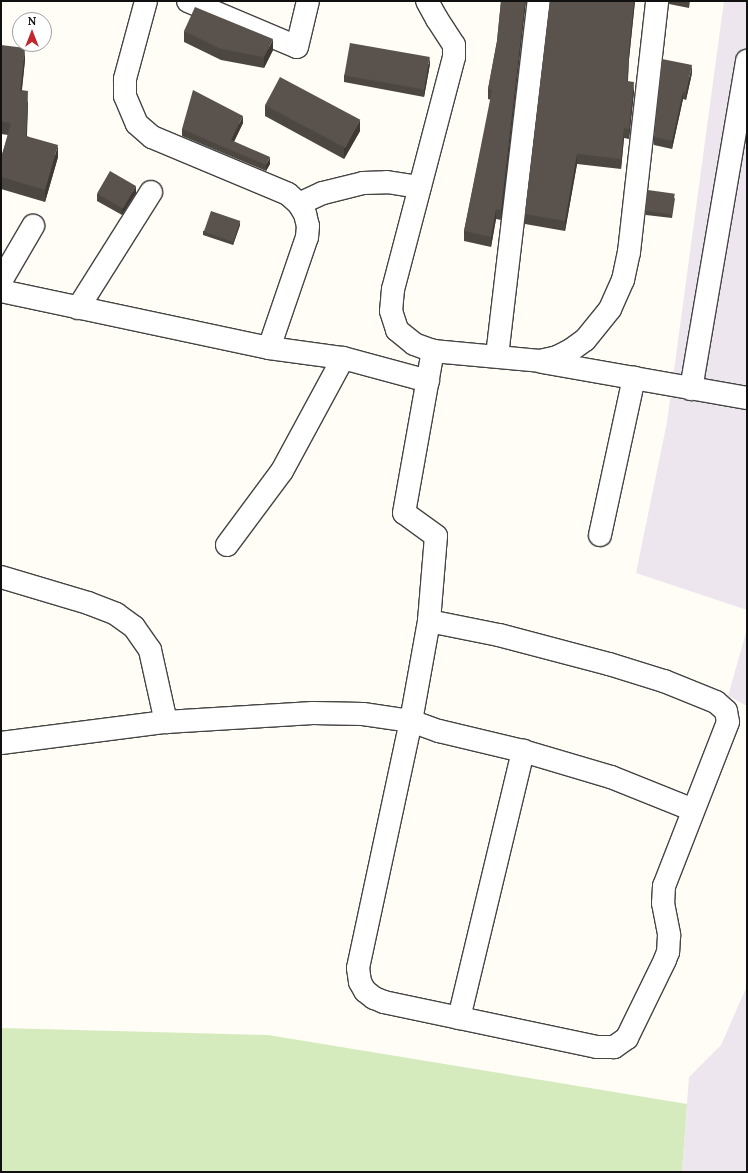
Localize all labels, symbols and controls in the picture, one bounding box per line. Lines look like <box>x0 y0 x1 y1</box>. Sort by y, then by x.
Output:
north arrow <box>12 12 52 52</box>
text: N <box>28 14 36 28</box>

